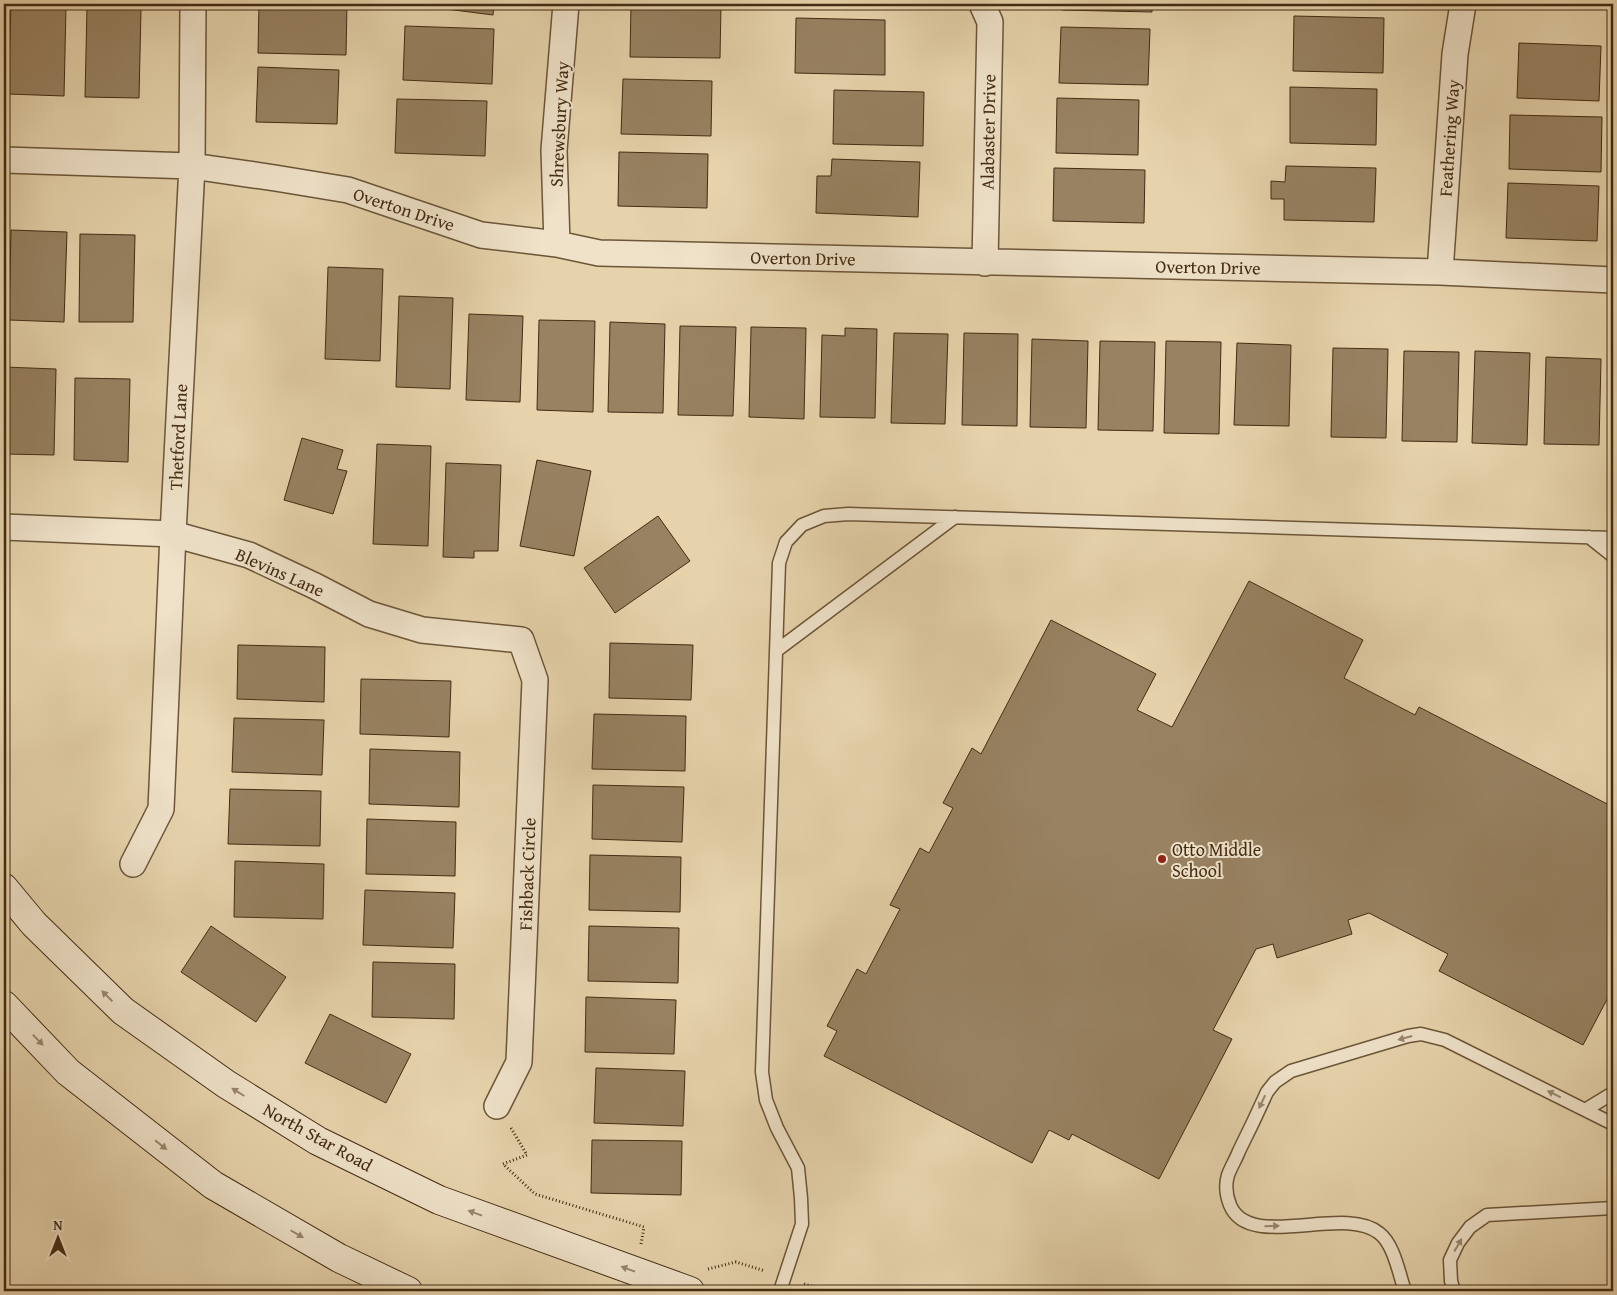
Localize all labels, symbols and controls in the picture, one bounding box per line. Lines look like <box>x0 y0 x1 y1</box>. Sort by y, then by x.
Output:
street label: Shrewsbury Way <box>542 60 576 188</box>
street label: Alabaster Drive <box>973 74 1003 190</box>
street label: Feathering Way <box>1431 78 1467 198</box>
street label: Overton Drive <box>350 180 458 238</box>
street label: Overton Drive <box>750 244 856 272</box>
street label: Overton Drive <box>1155 253 1261 281</box>
street label: Thetford Lane <box>162 383 194 491</box>
street label: Blevins Lane <box>231 540 329 604</box>
street label: Fishback Circle <box>512 817 542 931</box>
place label: Otto Middle School <box>1172 836 1261 884</box>
marker: Otto Middle School <box>1156 853 1168 865</box>
one-way arrow <box>101 990 113 1002</box>
one-way arrow <box>31 1034 43 1046</box>
one-way arrow <box>1398 1034 1413 1042</box>
one-way arrow <box>231 1087 244 1096</box>
one-way arrow <box>1547 1090 1561 1098</box>
one-way arrow <box>1258 1095 1266 1109</box>
street label: North Star Road <box>258 1096 378 1178</box>
one-way arrow <box>154 1140 168 1150</box>
one-way arrow <box>468 1209 483 1216</box>
north arrow <box>32 1212 82 1262</box>
text: N <box>53 1215 63 1235</box>
one-way arrow <box>1265 1222 1281 1230</box>
one-way arrow <box>290 1229 303 1238</box>
one-way arrow <box>1453 1239 1462 1252</box>
one-way arrow <box>620 1265 635 1273</box>

